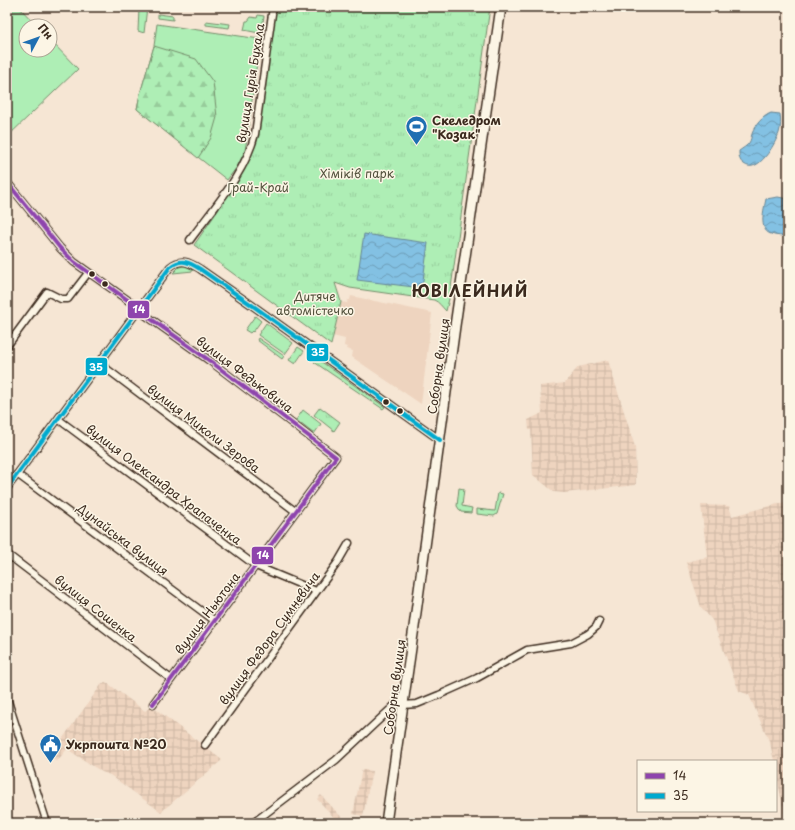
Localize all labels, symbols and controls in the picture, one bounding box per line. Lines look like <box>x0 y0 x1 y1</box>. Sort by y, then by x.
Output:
north arrow <box>18 18 58 58</box>
text: Пн <box>34 20 58 43</box>
street label: вулиця Гурія Бухала <box>232 21 268 144</box>
place label: Скеледром "Козак" <box>432 111 501 143</box>
sports icon: Скеледром "Козак" <box>403 114 429 147</box>
park label: Хіміків парк <box>320 164 395 182</box>
park label: Грай-Край <box>227 178 289 196</box>
unlabelled marker <box>87 269 97 279</box>
district label: ЮВІЛЕЙНИЙ <box>412 278 528 302</box>
unlabelled marker <box>100 279 110 289</box>
park label: Дитяче автомістечко <box>276 287 354 319</box>
line badge: 14 <box>127 300 150 319</box>
text: 14 <box>133 300 146 317</box>
street label: Соборна вулиця <box>422 317 454 415</box>
street label: вулиця Федьковича <box>193 332 298 417</box>
line badge: 35 <box>306 343 329 362</box>
text: 35 <box>311 343 325 360</box>
line badge: 35 <box>85 357 108 376</box>
text: 35 <box>89 358 103 375</box>
street label: вулиця Миколи Зерова <box>144 380 265 477</box>
unlabelled marker <box>381 397 391 407</box>
unlabelled marker <box>395 406 405 416</box>
street label: вулиця Олександра Храпаченка <box>82 419 246 549</box>
street label: Дунайська вулиця <box>73 498 172 579</box>
line badge: 14 <box>251 546 274 565</box>
text: 14 <box>257 546 270 563</box>
street label: вулиця Федора Сумневича <box>214 567 324 708</box>
street label: вулиця Ньютона <box>170 568 244 658</box>
street label: вулиця Сошенка <box>51 570 141 646</box>
street label: Соборна вулиця <box>378 638 410 736</box>
public building icon: Укрпошта №20 <box>37 731 63 764</box>
place label: Укрпошта №20 <box>65 735 167 753</box>
legend <box>637 760 777 812</box>
text: 14 <box>673 766 686 784</box>
text: 35 <box>673 786 688 804</box>

